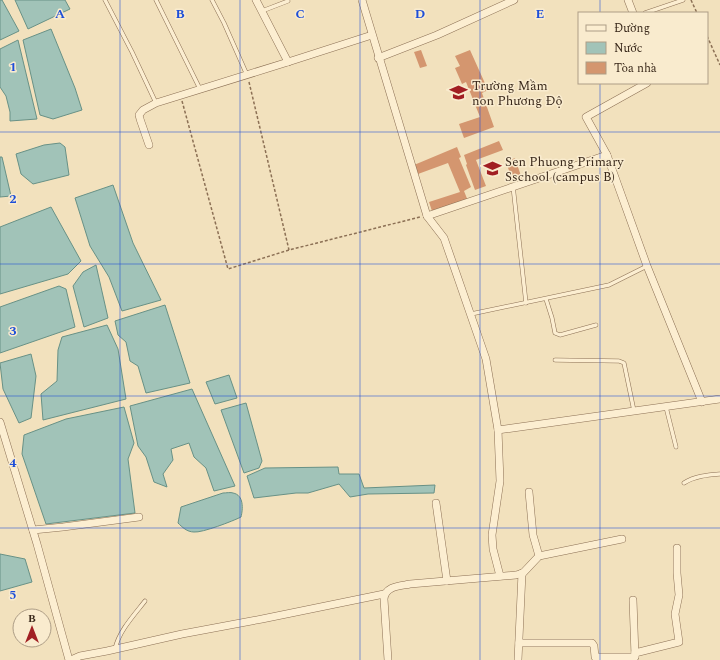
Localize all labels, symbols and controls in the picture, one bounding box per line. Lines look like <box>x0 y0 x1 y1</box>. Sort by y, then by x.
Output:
text: A <box>55 4 65 24</box>
text: B <box>175 4 185 24</box>
text: C <box>295 4 305 24</box>
text: D <box>415 4 425 24</box>
text: E <box>536 4 545 24</box>
legend <box>578 12 708 84</box>
text: Đường <box>614 19 650 38</box>
text: Nước <box>614 39 643 58</box>
text: 1 <box>9 57 17 77</box>
text: Tòa nhà <box>614 59 657 78</box>
place label: Trường Mầm non Phương Độ <box>472 76 563 111</box>
school or university icon: Trường Mầm non Phương Độ <box>449 82 469 102</box>
place label: Sen Phuong Primary Sschool (campus B) <box>505 152 624 187</box>
school or university icon: Sen Phuong Primary Sschool (campus B) <box>482 158 502 178</box>
text: 2 <box>9 189 17 209</box>
text: 3 <box>9 321 17 341</box>
text: 4 <box>9 453 17 473</box>
text: 5 <box>9 585 17 605</box>
north arrow <box>12 608 52 648</box>
text: B <box>28 610 36 627</box>

